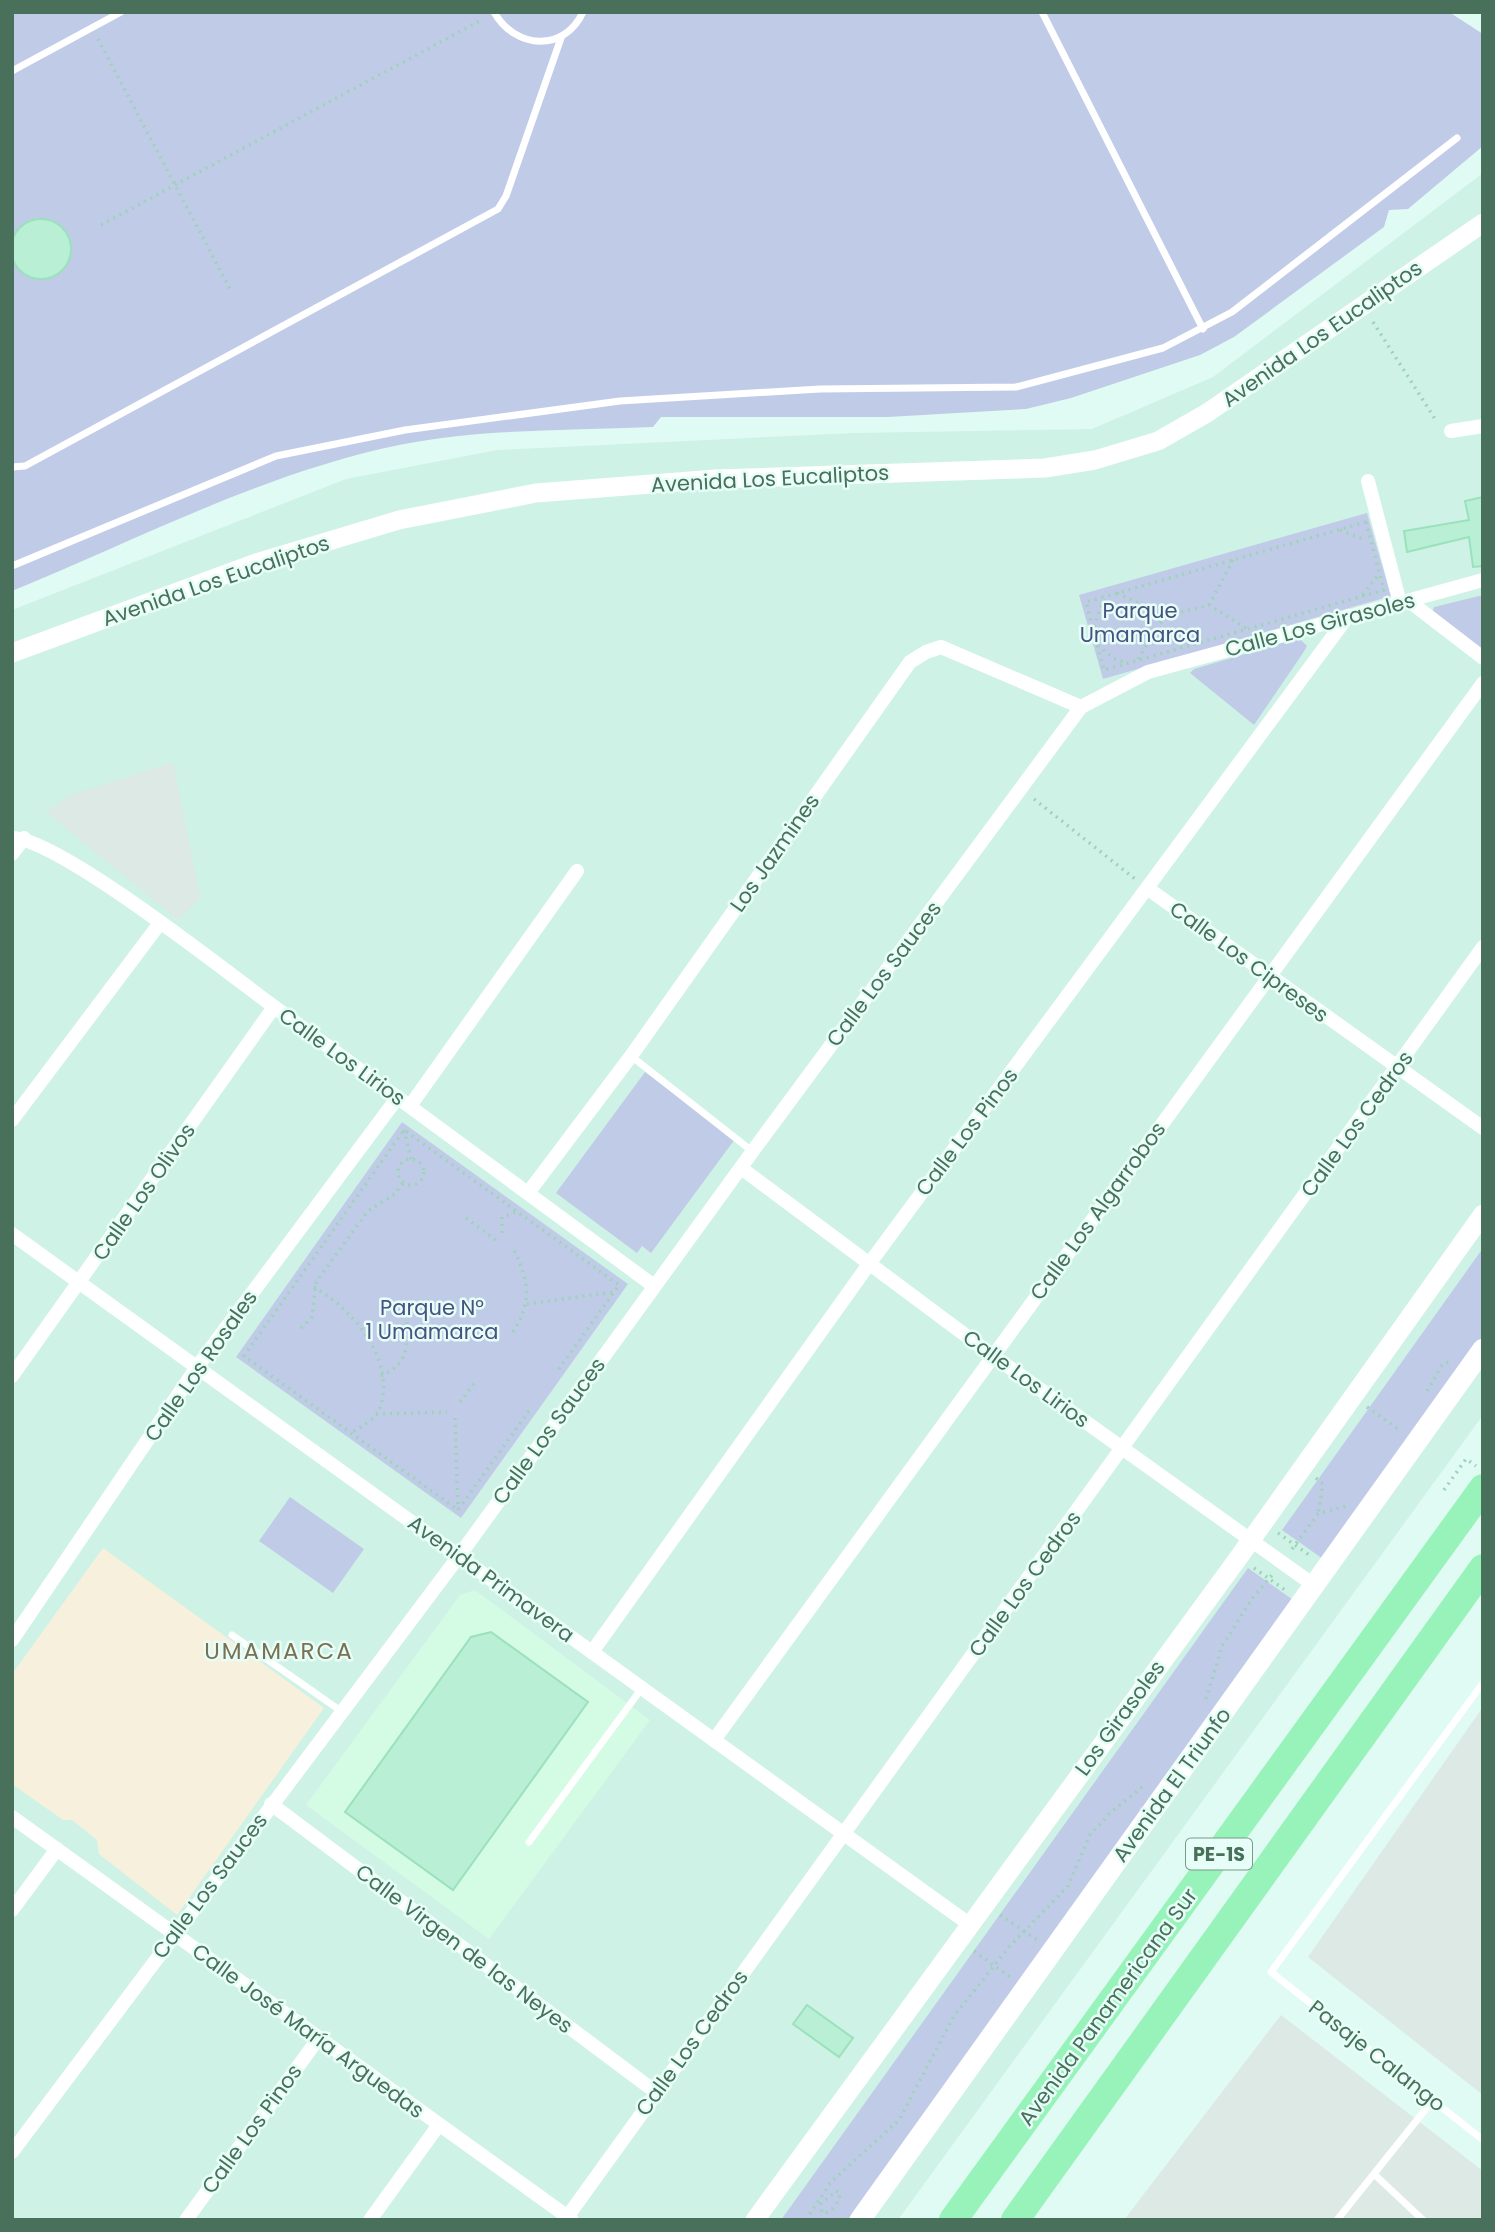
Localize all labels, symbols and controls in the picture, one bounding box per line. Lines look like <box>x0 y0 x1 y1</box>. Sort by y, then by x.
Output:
street label: Avenida Los Eucaliptos <box>1216 253 1428 414</box>
street label: Avenida Los Eucaliptos <box>650 458 890 499</box>
street label: Avenida Los Eucaliptos <box>98 528 333 633</box>
street label: Calle Los Girasoles <box>1222 585 1418 664</box>
park label: Parque Umamarca <box>1080 596 1200 649</box>
street label: Los Jazmines <box>723 788 826 918</box>
street label: Calle Los Cipreses <box>1164 894 1335 1029</box>
street label: Calle Los Sauces <box>819 895 948 1052</box>
street label: Calle Los Lirios <box>273 1001 412 1112</box>
street label: Calle Los Cedros <box>1294 1045 1420 1203</box>
street label: Calle Los Pinos <box>909 1062 1024 1202</box>
street label: Calle Los Algarrobos <box>1023 1116 1172 1306</box>
street label: Calle Los Olivos <box>85 1117 202 1266</box>
street label: Calle Los Rosales <box>137 1284 264 1447</box>
park label: Parque N° 1 Umamarca <box>366 1293 498 1346</box>
street label: Calle Los Lirios <box>957 1323 1096 1434</box>
street label: Calle Los Sauces <box>485 1351 612 1510</box>
street label: Calle Los Cedros <box>962 1505 1088 1663</box>
street label: Avenida Primavera <box>402 1508 580 1649</box>
district label: UMAMARCA <box>204 1635 354 1667</box>
street label: Los Girasoles <box>1068 1654 1171 1781</box>
street label: Avenida El Triunfo <box>1106 1701 1238 1868</box>
street label: Calle Los Sauces <box>145 1807 274 1964</box>
road number: PE-1S <box>1186 1838 1252 1870</box>
street label: Calle Virgen de las Neyes <box>350 1857 579 2040</box>
street label: Avenida Panamericana Sur <box>1012 1882 1204 2131</box>
street label: Calle José María Arguedas <box>186 1936 430 2125</box>
street label: Calle Los Cedros <box>629 1964 755 2122</box>
street label: Pasaje Calango <box>1303 1993 1452 2118</box>
street label: Calle Los Pinos <box>195 2058 308 2199</box>

